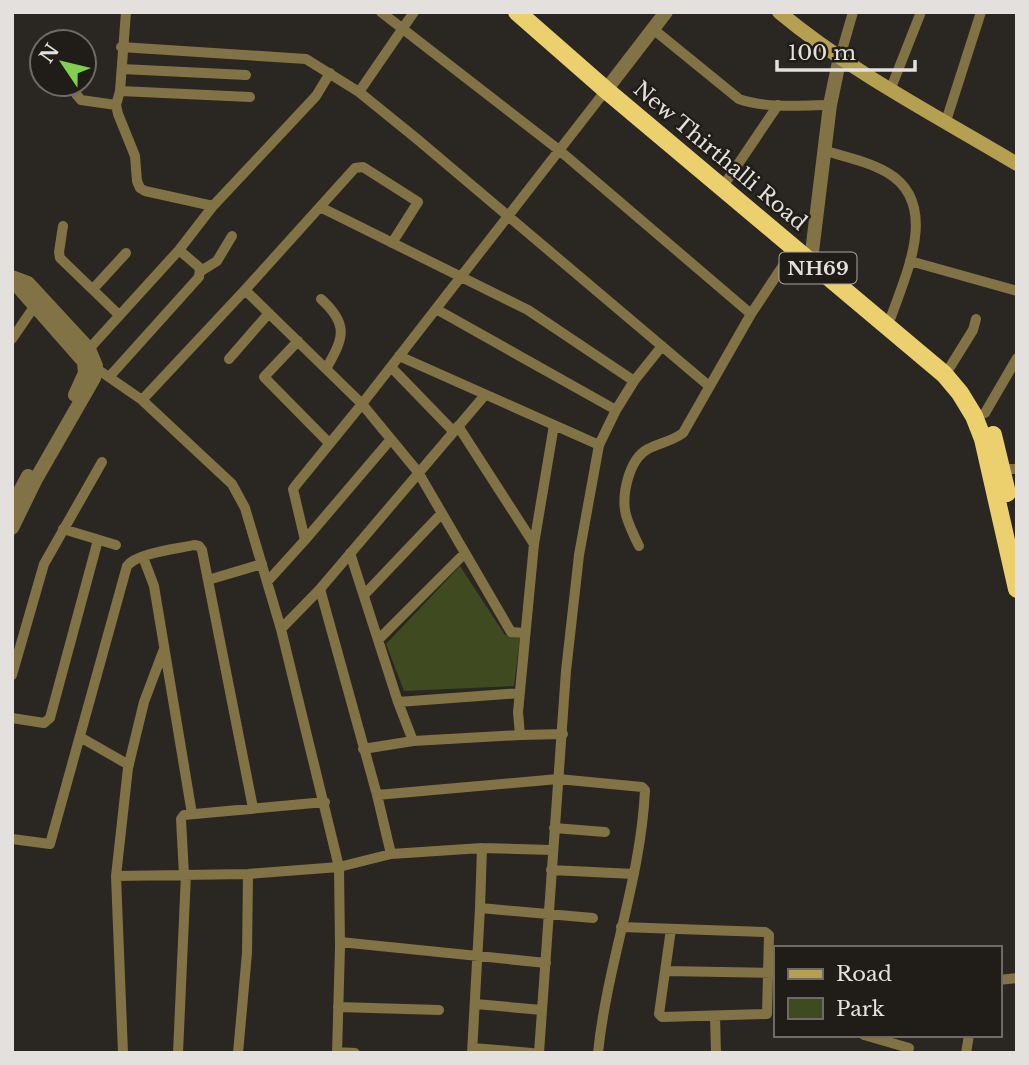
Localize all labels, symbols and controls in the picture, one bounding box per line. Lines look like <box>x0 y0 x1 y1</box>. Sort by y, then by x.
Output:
north arrow <box>28 28 98 98</box>
scale bar <box>777 28 915 72</box>
text: N <box>35 40 64 67</box>
text: 100 m <box>788 40 856 66</box>
street label: New Thirthalli Road <box>628 76 812 236</box>
road number: NH69 <box>780 252 856 284</box>
legend <box>774 946 1001 1037</box>
text: Road <box>836 961 892 987</box>
text: Park <box>836 996 885 1022</box>

